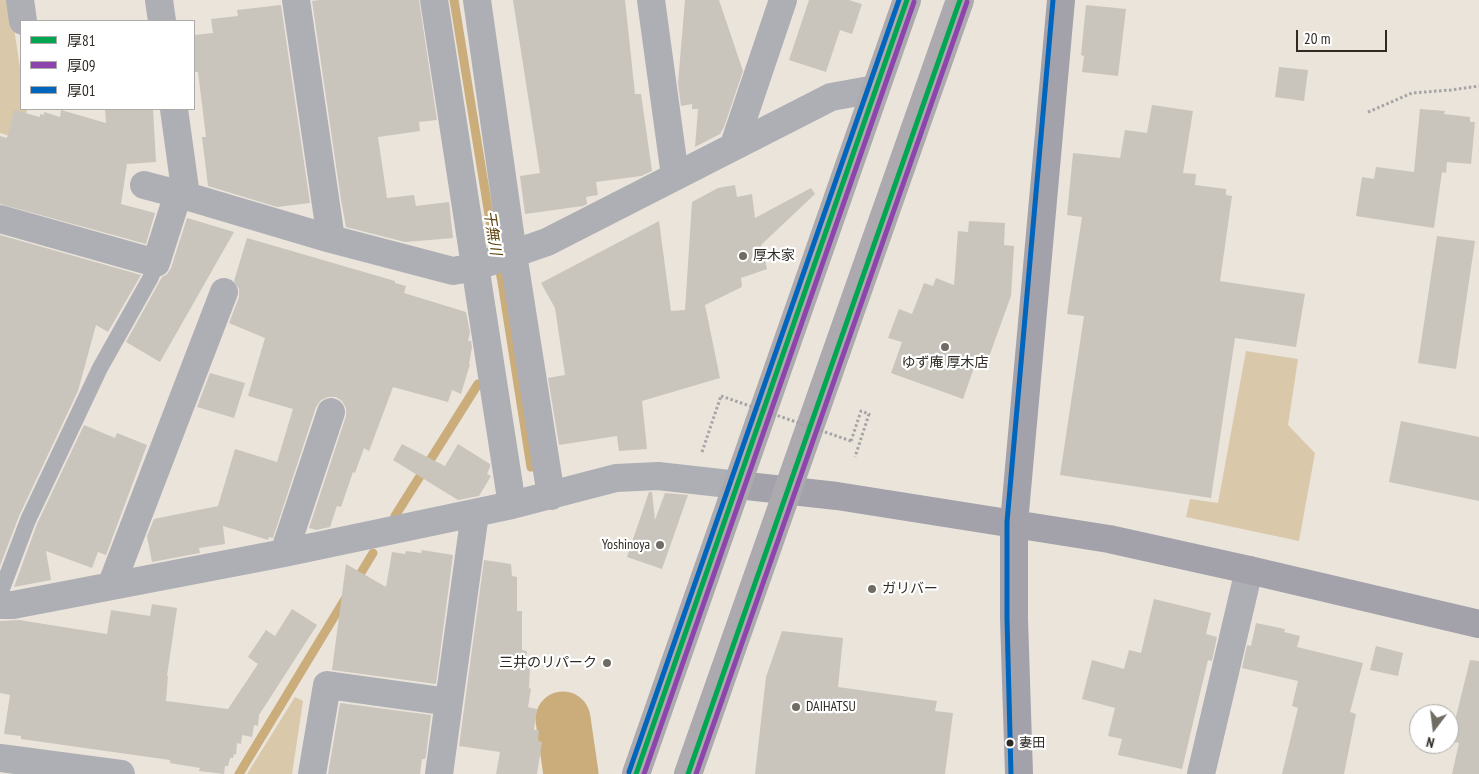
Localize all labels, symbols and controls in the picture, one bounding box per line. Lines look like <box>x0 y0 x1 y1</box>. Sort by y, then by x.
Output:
legend <box>20 20 195 110</box>
scale bar <box>1299 20 1390 52</box>
text: 20 m <box>1304 29 1330 48</box>
text: 厚81 <box>67 31 96 50</box>
text: 厚09 <box>67 56 96 75</box>
text: 厚01 <box>67 81 96 100</box>
water label: 干無川 <box>480 209 504 257</box>
place label: 厚木家 <box>753 248 795 264</box>
marker: 厚木家 <box>737 250 749 262</box>
marker: ゆず庵 厚木店 <box>939 341 951 353</box>
place label: ゆず庵 厚木店 <box>902 355 988 371</box>
place label: Yoshinoya <box>602 537 650 553</box>
marker: Yoshinoya <box>654 539 666 551</box>
place label: ガリバー <box>882 581 938 597</box>
marker: ガリバー <box>866 583 878 595</box>
place label: 三井のリパーク <box>499 655 597 671</box>
marker: 三井のリパーク <box>601 657 613 669</box>
place label: DAIHATSU <box>806 699 856 715</box>
marker: DAIHATSU <box>790 701 802 713</box>
north arrow <box>1409 704 1459 754</box>
text: N <box>1424 733 1436 752</box>
place label: 妻田 <box>1019 735 1045 751</box>
marker: 妻田 <box>1005 738 1015 748</box>

